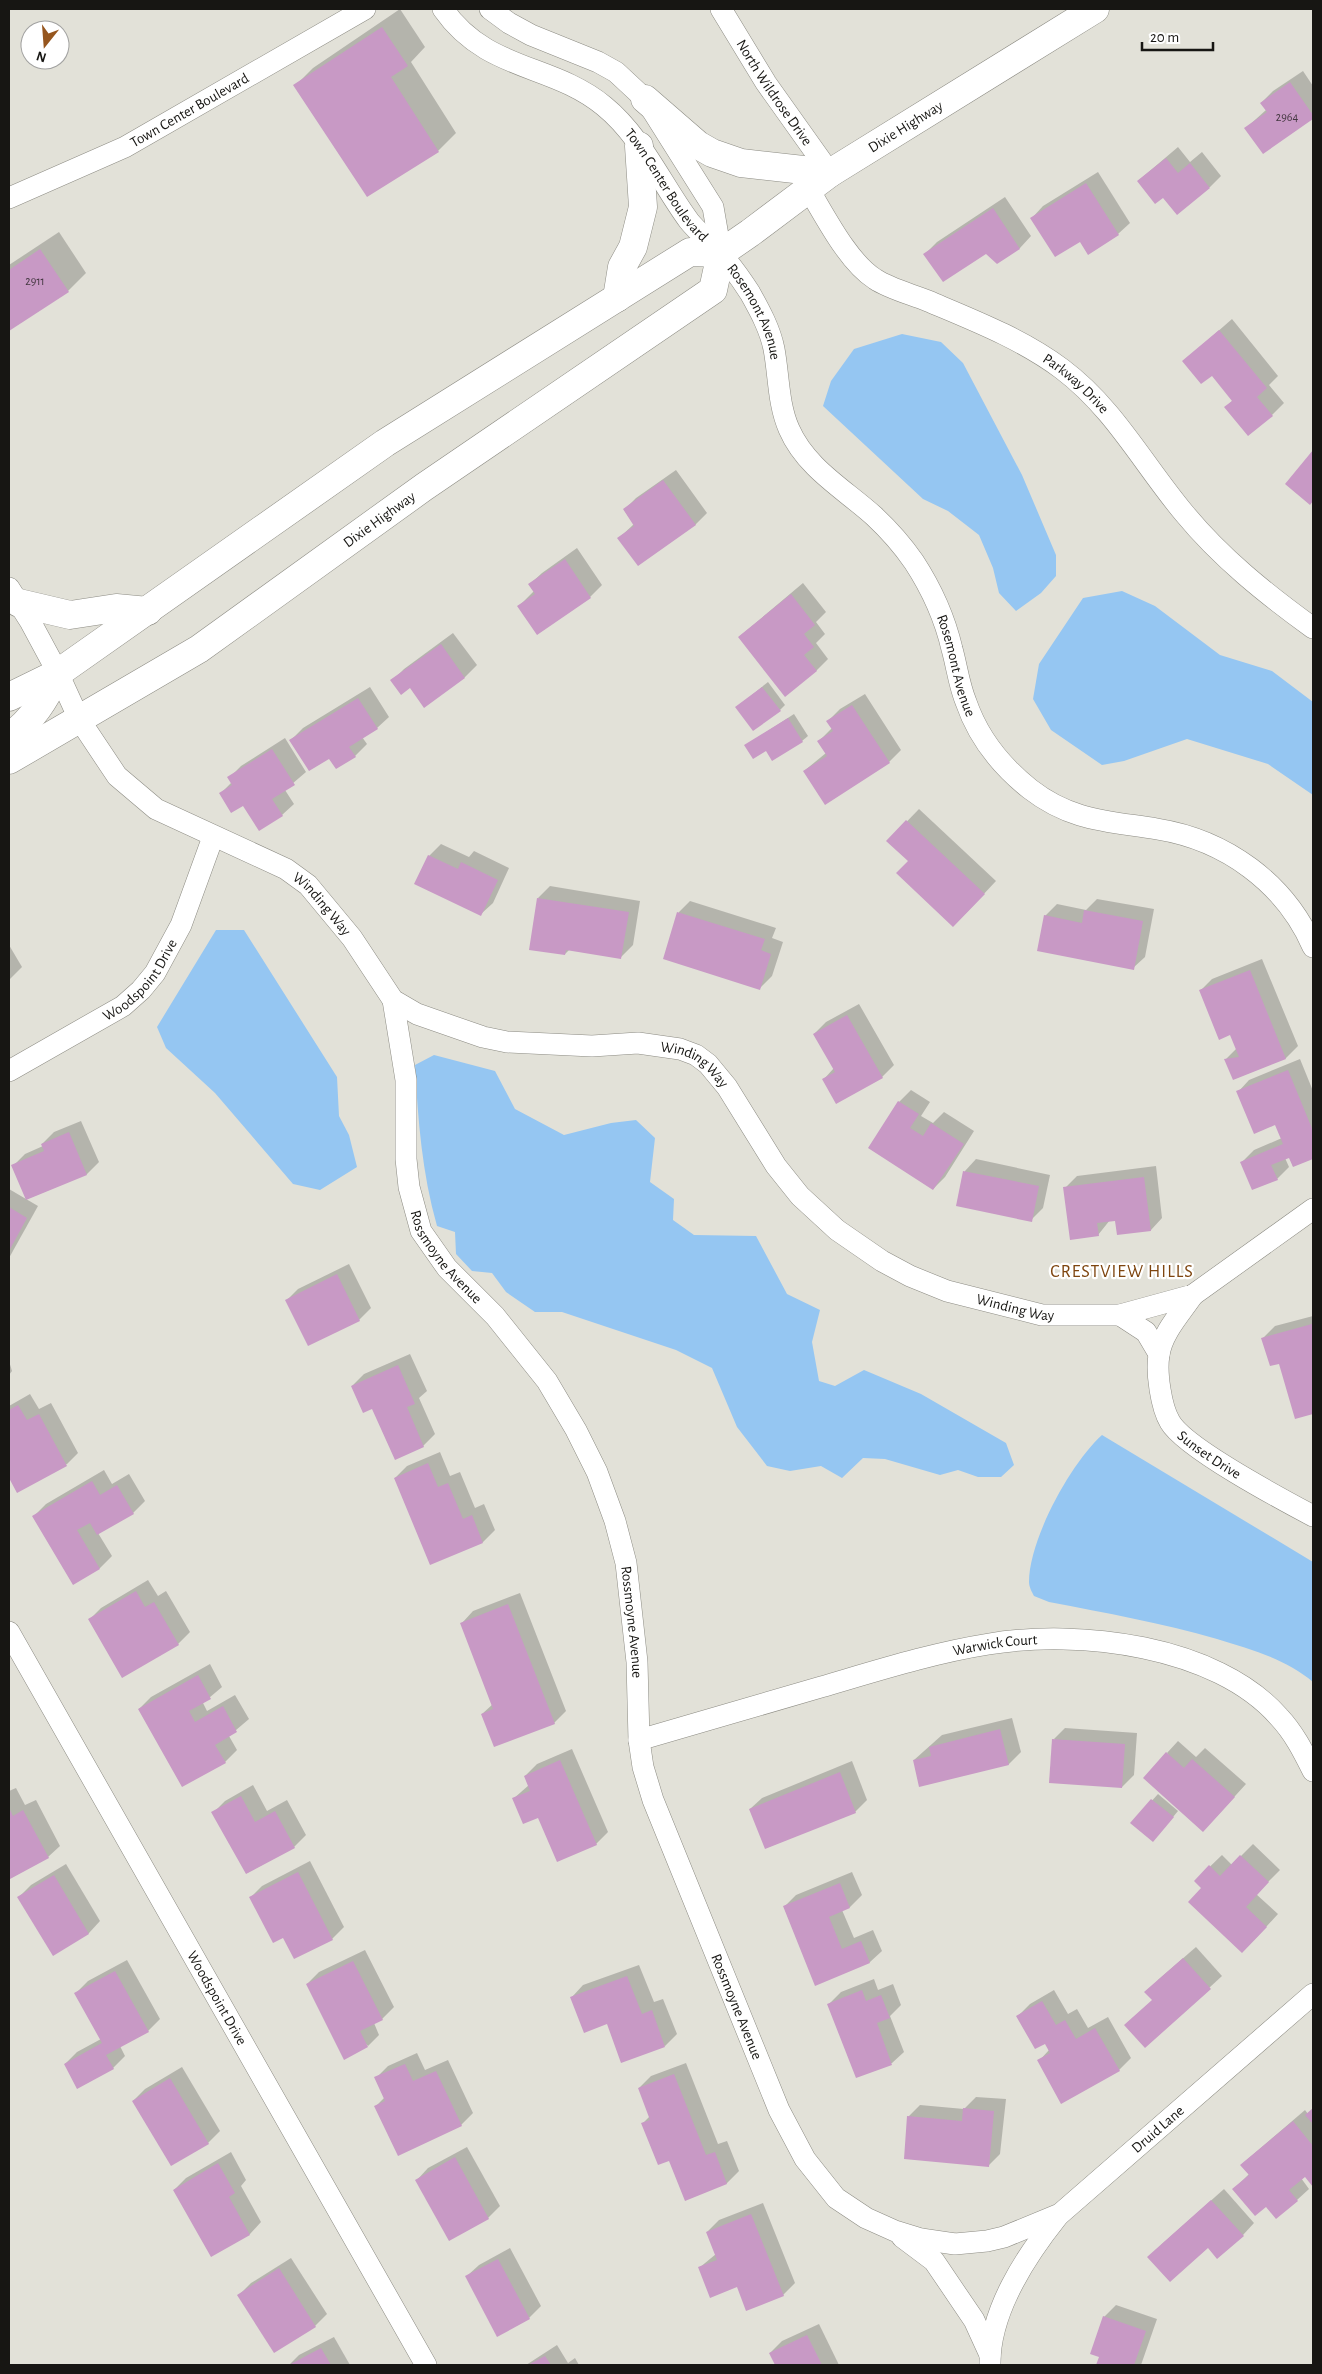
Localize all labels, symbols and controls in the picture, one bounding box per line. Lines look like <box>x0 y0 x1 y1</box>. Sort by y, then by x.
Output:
north arrow <box>20 20 70 70</box>
scale bar <box>1142 20 1213 52</box>
text: 20 m <box>1150 30 1179 45</box>
street label: North Wildrose Drive <box>733 37 815 148</box>
text: N <box>35 48 48 65</box>
street label: Town Center Boulevard <box>128 70 252 150</box>
street label: Dixie Highway <box>866 98 946 155</box>
house number: 2964 <box>1276 111 1298 123</box>
street label: Town Center Boulevard <box>622 126 711 245</box>
street label: Rosemont Avenue <box>724 261 783 361</box>
house number: 2911 <box>25 275 45 287</box>
street label: Parkway Drive <box>1040 351 1112 417</box>
street label: Dixie Highway <box>341 489 419 551</box>
street label: Rosemont Avenue <box>934 612 978 719</box>
street label: Winding Way <box>290 870 354 939</box>
street label: Woodspoint Drive <box>100 937 180 1024</box>
street label: Winding Way <box>660 1039 732 1091</box>
street label: Rossmoyne Avenue <box>408 1209 485 1306</box>
district label: CRESTVIEW HILLS <box>1050 1263 1194 1281</box>
street label: Winding Way <box>975 1292 1055 1323</box>
street label: Sunset Drive <box>1174 1428 1244 1482</box>
street label: Rossmoyne Avenue <box>618 1565 644 1678</box>
street label: Warwick Court <box>951 1632 1038 1659</box>
street label: Woodspoint Drive <box>184 1948 249 2048</box>
street label: Rossmoyne Avenue <box>708 1952 765 2062</box>
street label: Druid Lane <box>1129 2103 1187 2156</box>

